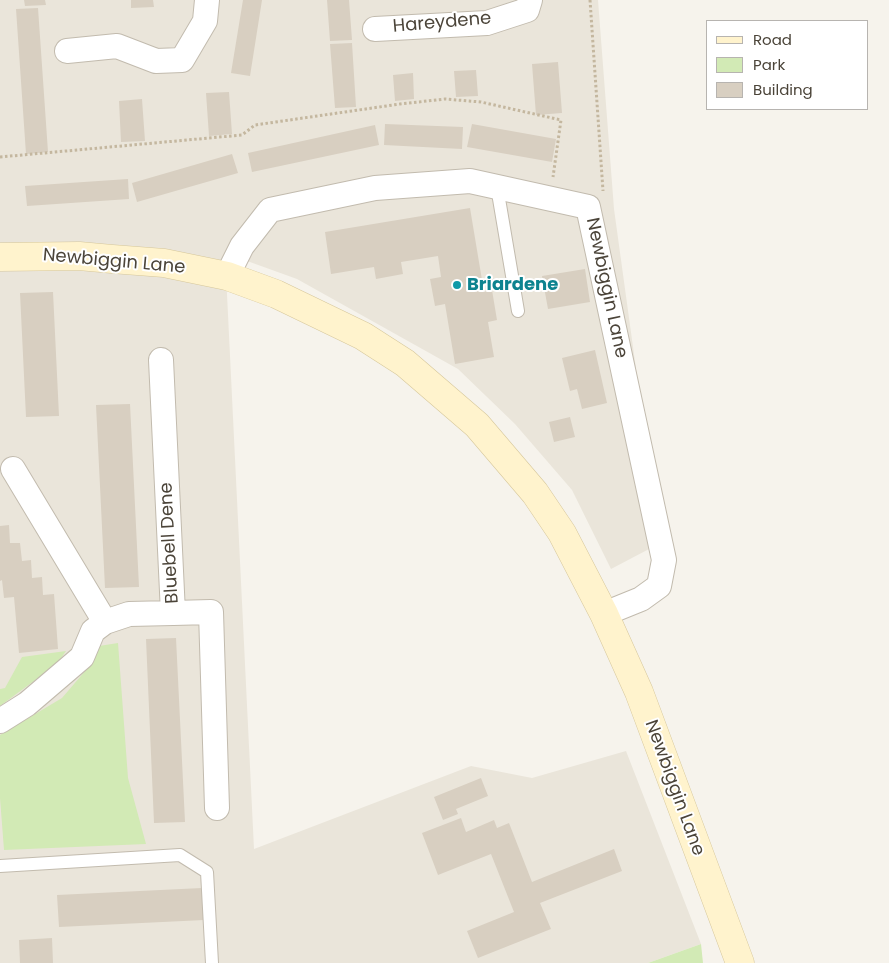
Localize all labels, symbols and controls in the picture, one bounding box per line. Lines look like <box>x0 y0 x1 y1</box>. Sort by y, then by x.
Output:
street label: Hareydene <box>392 8 492 38</box>
legend <box>706 20 869 110</box>
text: Road <box>753 29 792 50</box>
text: Park <box>753 54 785 75</box>
text: Building <box>753 79 813 100</box>
street label: Newbiggin Lane <box>581 216 631 360</box>
street label: Newbiggin Lane <box>42 245 186 279</box>
place label: Briardene <box>467 274 558 296</box>
marker: Briardene <box>451 279 463 291</box>
street label: Bluebell Dene <box>156 482 184 604</box>
street label: Newbiggin Lane <box>639 717 709 859</box>

